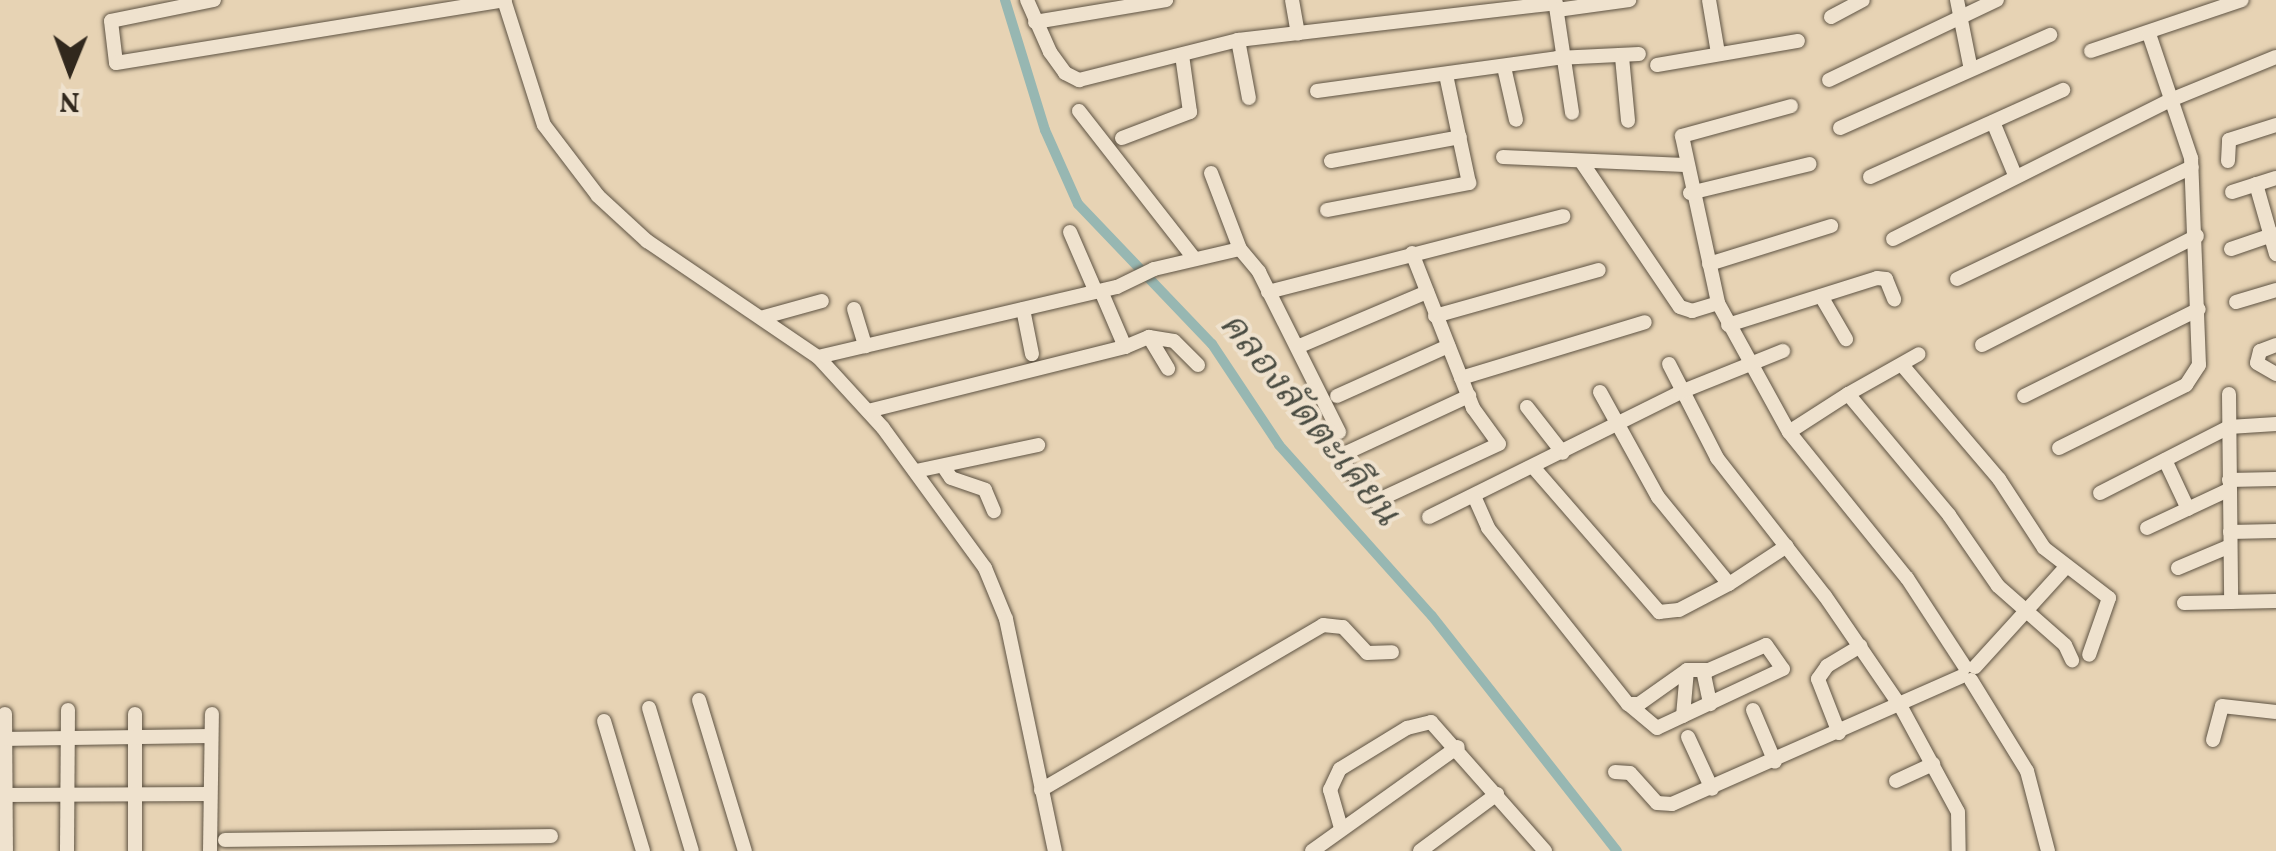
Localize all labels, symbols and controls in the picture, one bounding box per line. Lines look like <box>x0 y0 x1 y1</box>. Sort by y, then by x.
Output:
north arrow <box>20 20 120 120</box>
text: N <box>59 81 80 120</box>
water label: คลองลัดตะเคียน <box>1208 304 1408 536</box>

